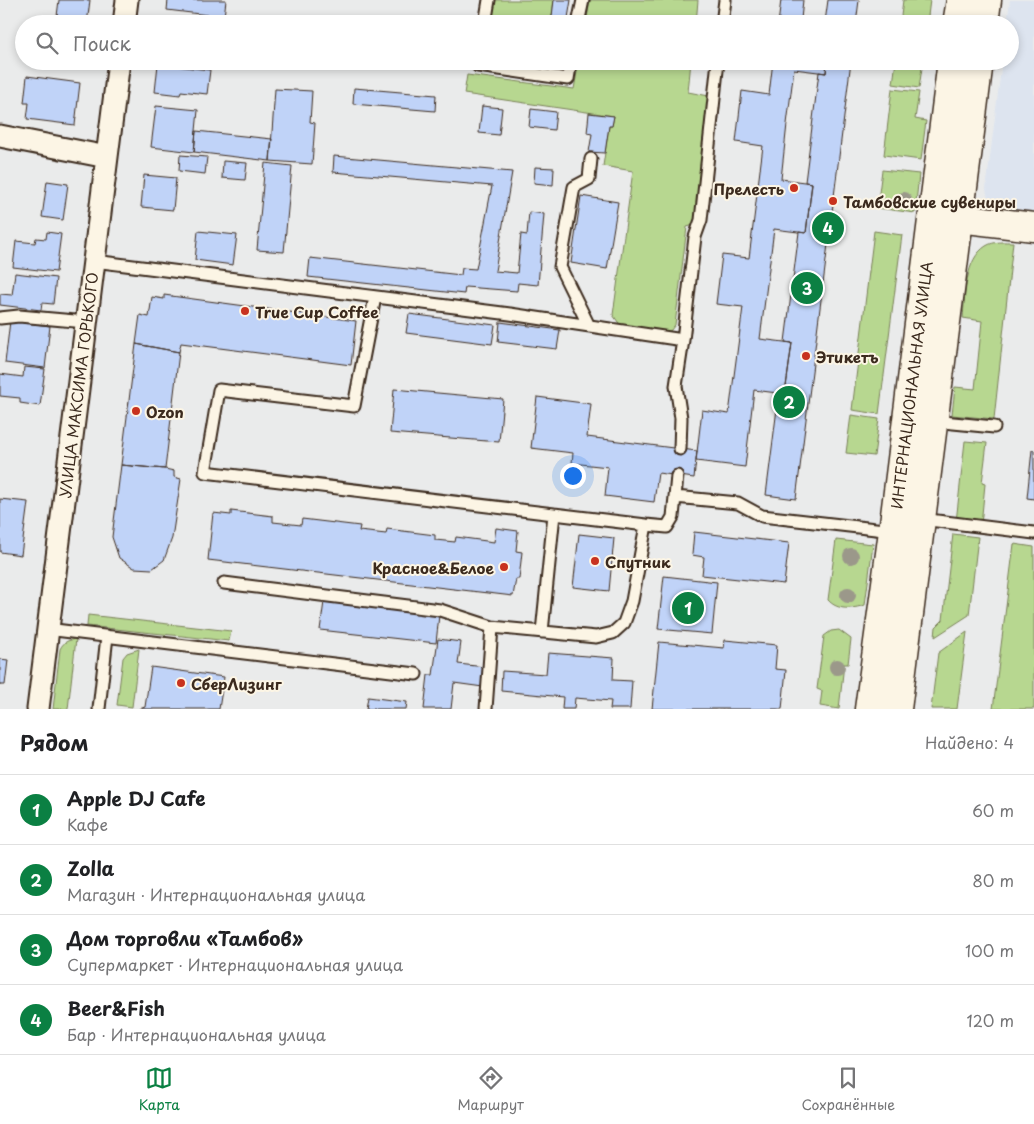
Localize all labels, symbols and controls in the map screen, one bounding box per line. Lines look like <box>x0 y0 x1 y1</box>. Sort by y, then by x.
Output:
search box <box>15 15 1019 70</box>
icon: search <box>33 29 61 57</box>
text: Поиск <box>73 29 131 57</box>
place label: Прелесть <box>714 177 784 200</box>
marker: Прелесть <box>788 182 800 194</box>
place label: Тамбовские сувениры <box>843 190 1016 213</box>
marker: Тамбовские сувениры <box>827 195 839 207</box>
pin: 4 <box>812 209 844 247</box>
street label: ИНТЕРНАЦИОНАЛЬНАЯ УЛИЦА <box>884 260 938 510</box>
pin: 3 <box>791 269 823 307</box>
street label: УЛИЦА МАКСИМА ГОРЬКОГО <box>53 271 103 499</box>
place label: True Cup Coffee <box>255 300 379 323</box>
marker: True Cup Coffee <box>239 305 251 317</box>
place label: Этикетъ <box>816 345 879 368</box>
marker: Этикетъ <box>800 350 812 362</box>
pin: 2 <box>773 383 805 421</box>
place label: Ozon <box>146 400 184 423</box>
marker: Ozon <box>130 405 142 417</box>
your location <box>560 463 586 489</box>
place label: Спутник <box>605 550 671 573</box>
marker: Спутник <box>589 555 601 567</box>
place label: Красное&Белое <box>372 556 495 579</box>
marker: Красное&Белое <box>498 561 510 573</box>
pin: 1 <box>672 589 704 627</box>
place label: СберЛизинг <box>191 672 283 695</box>
marker: СберЛизинг <box>175 677 187 689</box>
text: Рядом <box>20 726 88 758</box>
text: Найдено: 4 <box>925 730 1014 754</box>
text: Apple DJ Cafe <box>67 784 206 812</box>
text: 1 <box>32 798 40 822</box>
text: 60 m <box>972 798 1014 822</box>
text: Кафе <box>67 812 108 836</box>
text: Zolla <box>67 854 114 882</box>
text: 2 <box>30 868 42 892</box>
text: 80 m <box>972 868 1014 892</box>
text: Магазин · Интернациональная улица <box>67 882 365 906</box>
text: Дом торговли «Тамбов» <box>67 924 303 952</box>
text: 3 <box>31 938 41 962</box>
text: 100 m <box>965 938 1014 962</box>
text: Супермаркет · Интернациональная улица <box>67 952 403 976</box>
text: Beer&Fish <box>67 994 165 1022</box>
text: 4 <box>31 1008 41 1032</box>
text: 120 m <box>967 1008 1014 1032</box>
text: Бар · Интернациональная улица <box>67 1022 326 1046</box>
tab: Карта <box>139 1064 180 1115</box>
tab: Маршрут <box>458 1064 524 1115</box>
tab: Сохранённые <box>802 1064 895 1115</box>

